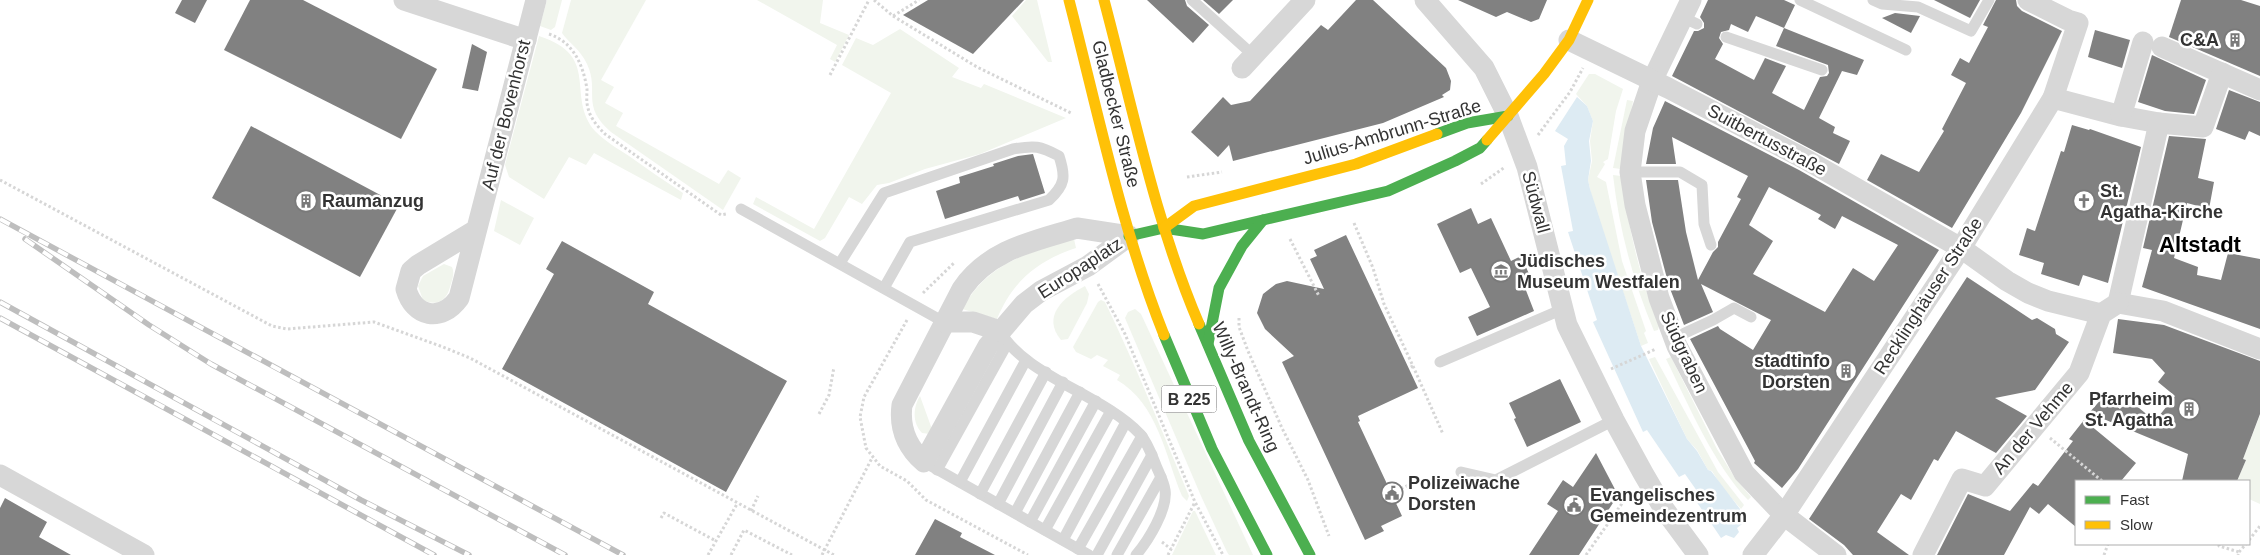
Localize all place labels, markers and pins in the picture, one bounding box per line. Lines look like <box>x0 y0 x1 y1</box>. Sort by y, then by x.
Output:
building icon: C&A <box>2223 28 2247 52</box>
place label: C&A <box>2180 30 2219 50</box>
place label: St. Agatha-Kirche <box>2100 181 2223 222</box>
building icon: Raumanzug <box>294 189 318 213</box>
church icon: St. Agatha-Kirche <box>2072 189 2096 213</box>
place label: Raumanzug <box>322 191 424 211</box>
place label: Jüdisches Museum Westfalen <box>1517 251 1680 292</box>
museum icon: Jüdisches Museum Westfalen <box>1489 259 1513 283</box>
place label: stadtinfo Dorsten <box>1754 351 1830 392</box>
building icon: stadtinfo Dorsten <box>1834 359 1858 383</box>
place label: Pfarrheim St. Agatha <box>2085 389 2174 430</box>
building icon: Pfarrheim St. Agatha <box>2177 397 2201 421</box>
place label: Polizeiwache Dorsten <box>1408 473 1520 514</box>
public building icon: Polizeiwache Dorsten <box>1380 481 1404 505</box>
place label: Evangelisches Gemeindezentrum <box>1590 485 1747 526</box>
public building icon: Evangelisches Gemeindezentrum <box>1562 493 1586 517</box>

